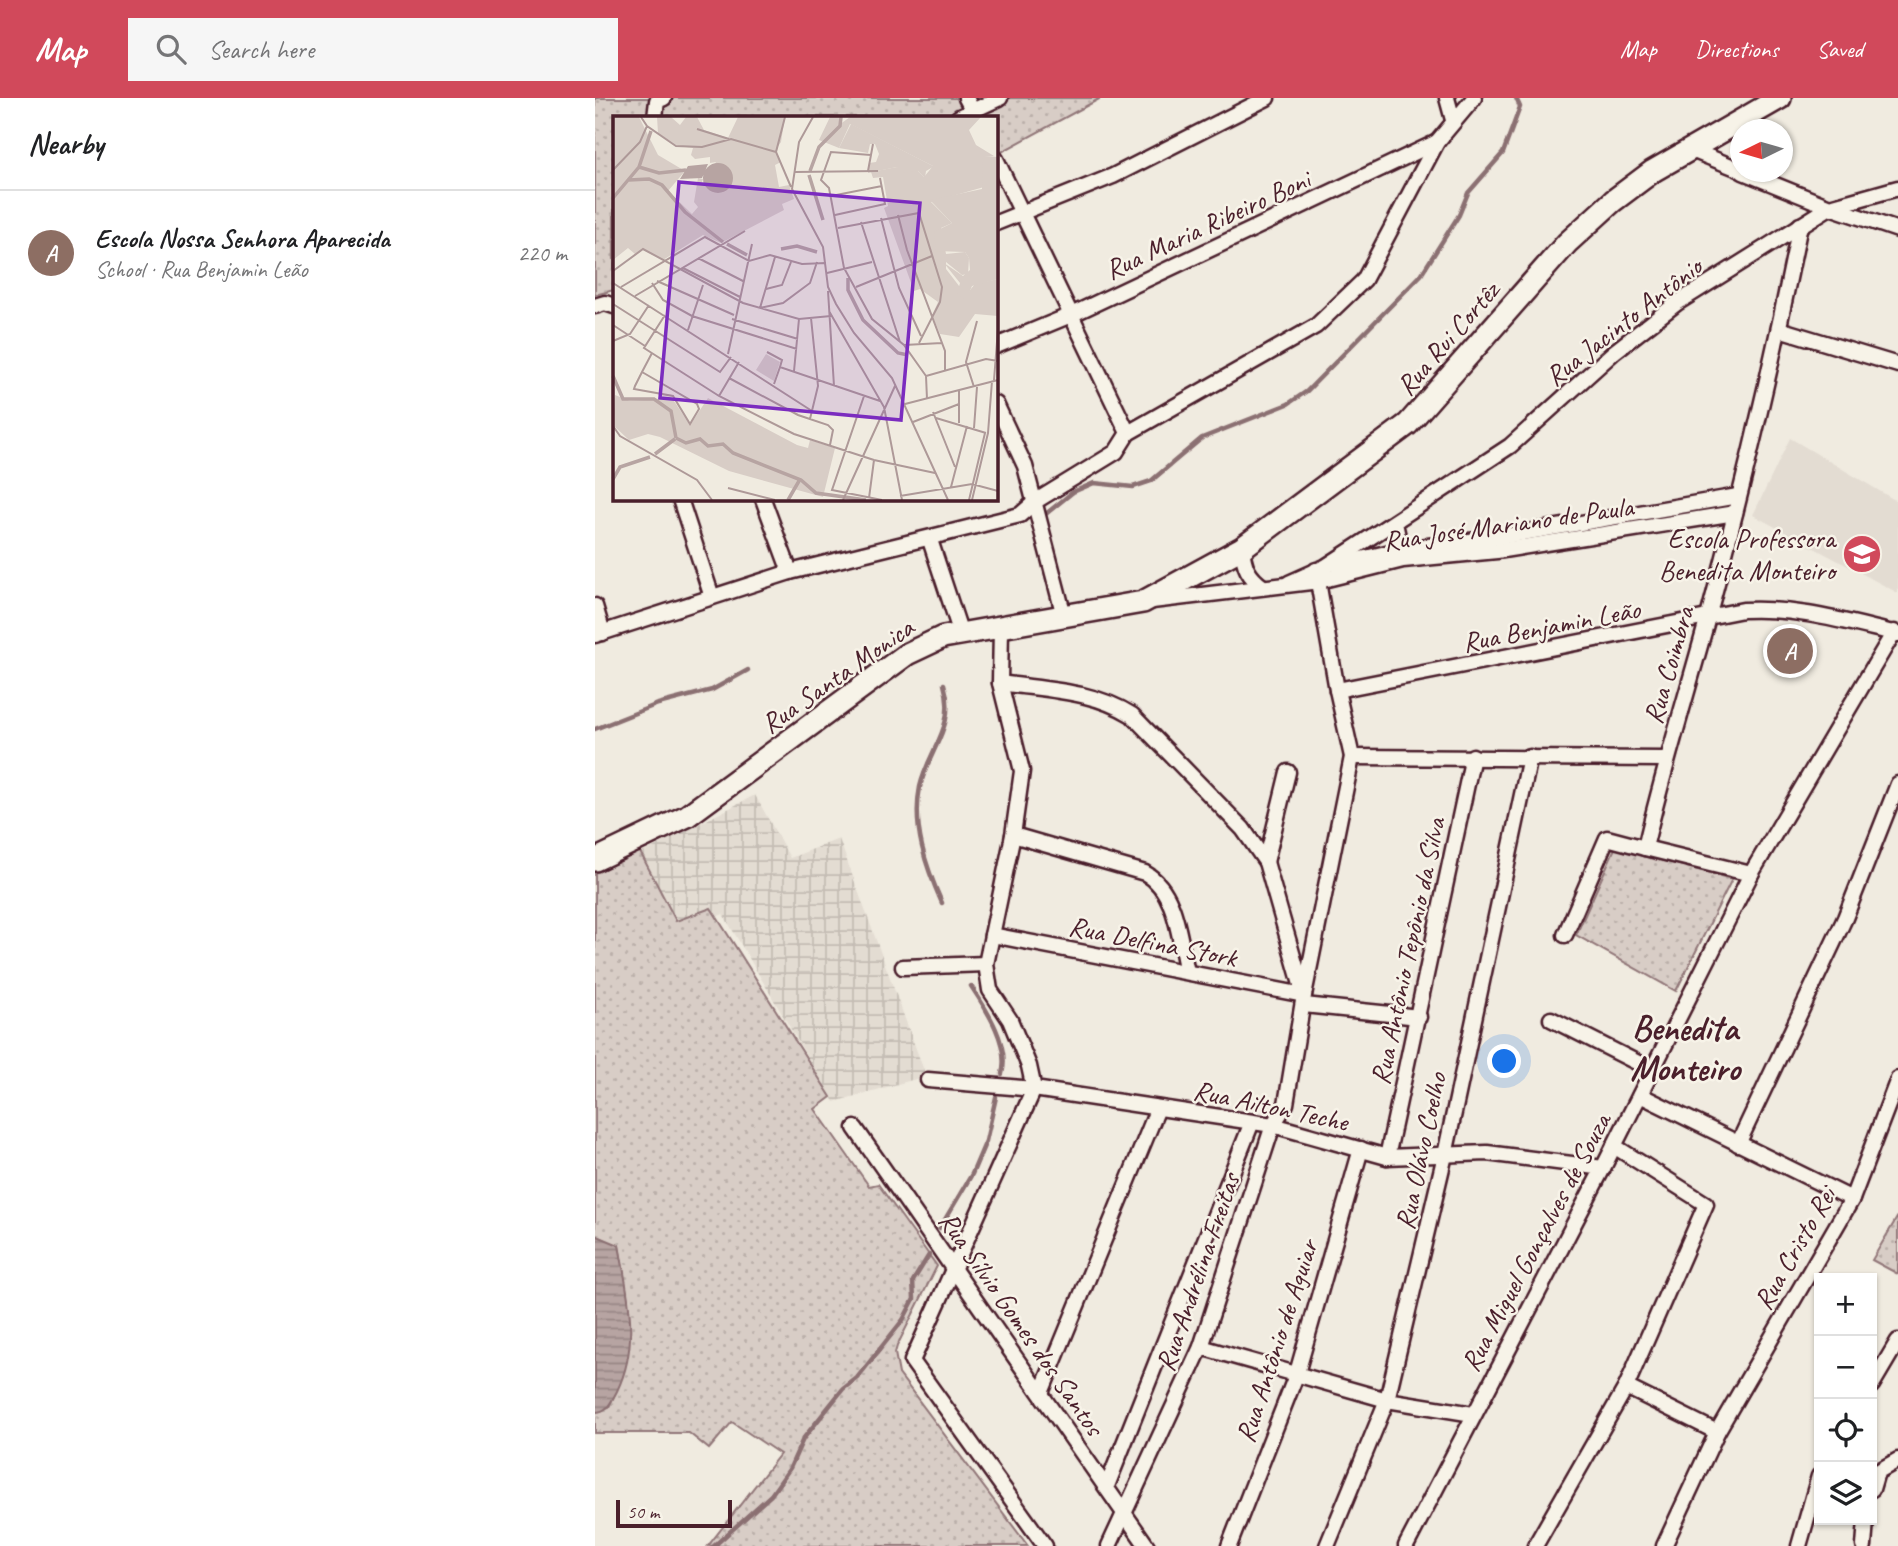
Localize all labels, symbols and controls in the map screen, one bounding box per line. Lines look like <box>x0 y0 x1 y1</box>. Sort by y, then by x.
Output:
search box <box>128 18 618 81</box>
text: Map <box>35 28 86 70</box>
icon: search <box>152 30 190 68</box>
text: Search here <box>208 33 314 66</box>
text: Map <box>1620 34 1657 64</box>
text: Directions <box>1695 34 1778 64</box>
text: Saved <box>1816 34 1863 64</box>
inset map <box>613 116 997 500</box>
north arrow <box>1730 119 1793 182</box>
text: Nearby <box>28 125 104 163</box>
street label: Rua Maria Ribeiro Boni <box>1099 160 1319 287</box>
text: Escola Nossa Senhora Aparecida <box>95 222 390 255</box>
text: A <box>45 239 57 268</box>
text: 220 m <box>518 239 567 268</box>
street label: Rua Jacinto Antônio <box>1538 247 1711 394</box>
text: School · Rua Benjamin Leão <box>95 255 308 284</box>
street label: Rua Rui Cortêz <box>1388 272 1508 402</box>
street label: Rua José Mariano de Paula <box>1381 488 1637 558</box>
place label: Escola Professora Benedita Monteiro <box>1659 521 1838 588</box>
school or university icon: Escola Professora Benedita Monteiro <box>1841 533 1883 575</box>
street label: Rua Benjamin Leão <box>1459 591 1645 660</box>
street label: Rua Coimbra <box>1635 601 1702 728</box>
street label: Rua Santa Monica <box>754 609 922 741</box>
pin: A <box>1767 625 1813 677</box>
street label: Rua Antônio Tepônio da Silva <box>1362 813 1453 1088</box>
street label: Rua Delfina Stork <box>1066 908 1241 975</box>
district label: Benedita Monteiro <box>1630 1006 1742 1091</box>
your location <box>1487 1044 1521 1078</box>
street label: Rua Olávo Coelho <box>1387 1067 1455 1233</box>
street label: Rua Ailton Teche <box>1190 1072 1353 1139</box>
street label: Rua Miguel Gonçalves de Souza <box>1453 1105 1620 1377</box>
street label: Rua Andrélina Freitas <box>1147 1166 1248 1376</box>
street label: Rua Cristo Rei <box>1745 1177 1845 1316</box>
street label: Rua Sílvio Gomes dos Santos <box>931 1204 1113 1444</box>
street label: Rua Antônio de Aguiar <box>1227 1233 1327 1447</box>
map controls <box>1814 1273 1877 1525</box>
button: + <box>1814 1273 1877 1336</box>
button: − <box>1814 1336 1877 1399</box>
button: locate <box>1814 1399 1877 1462</box>
button: layers <box>1814 1462 1877 1525</box>
scale bar <box>616 1497 731 1529</box>
text: 50 m <box>627 1500 659 1524</box>

